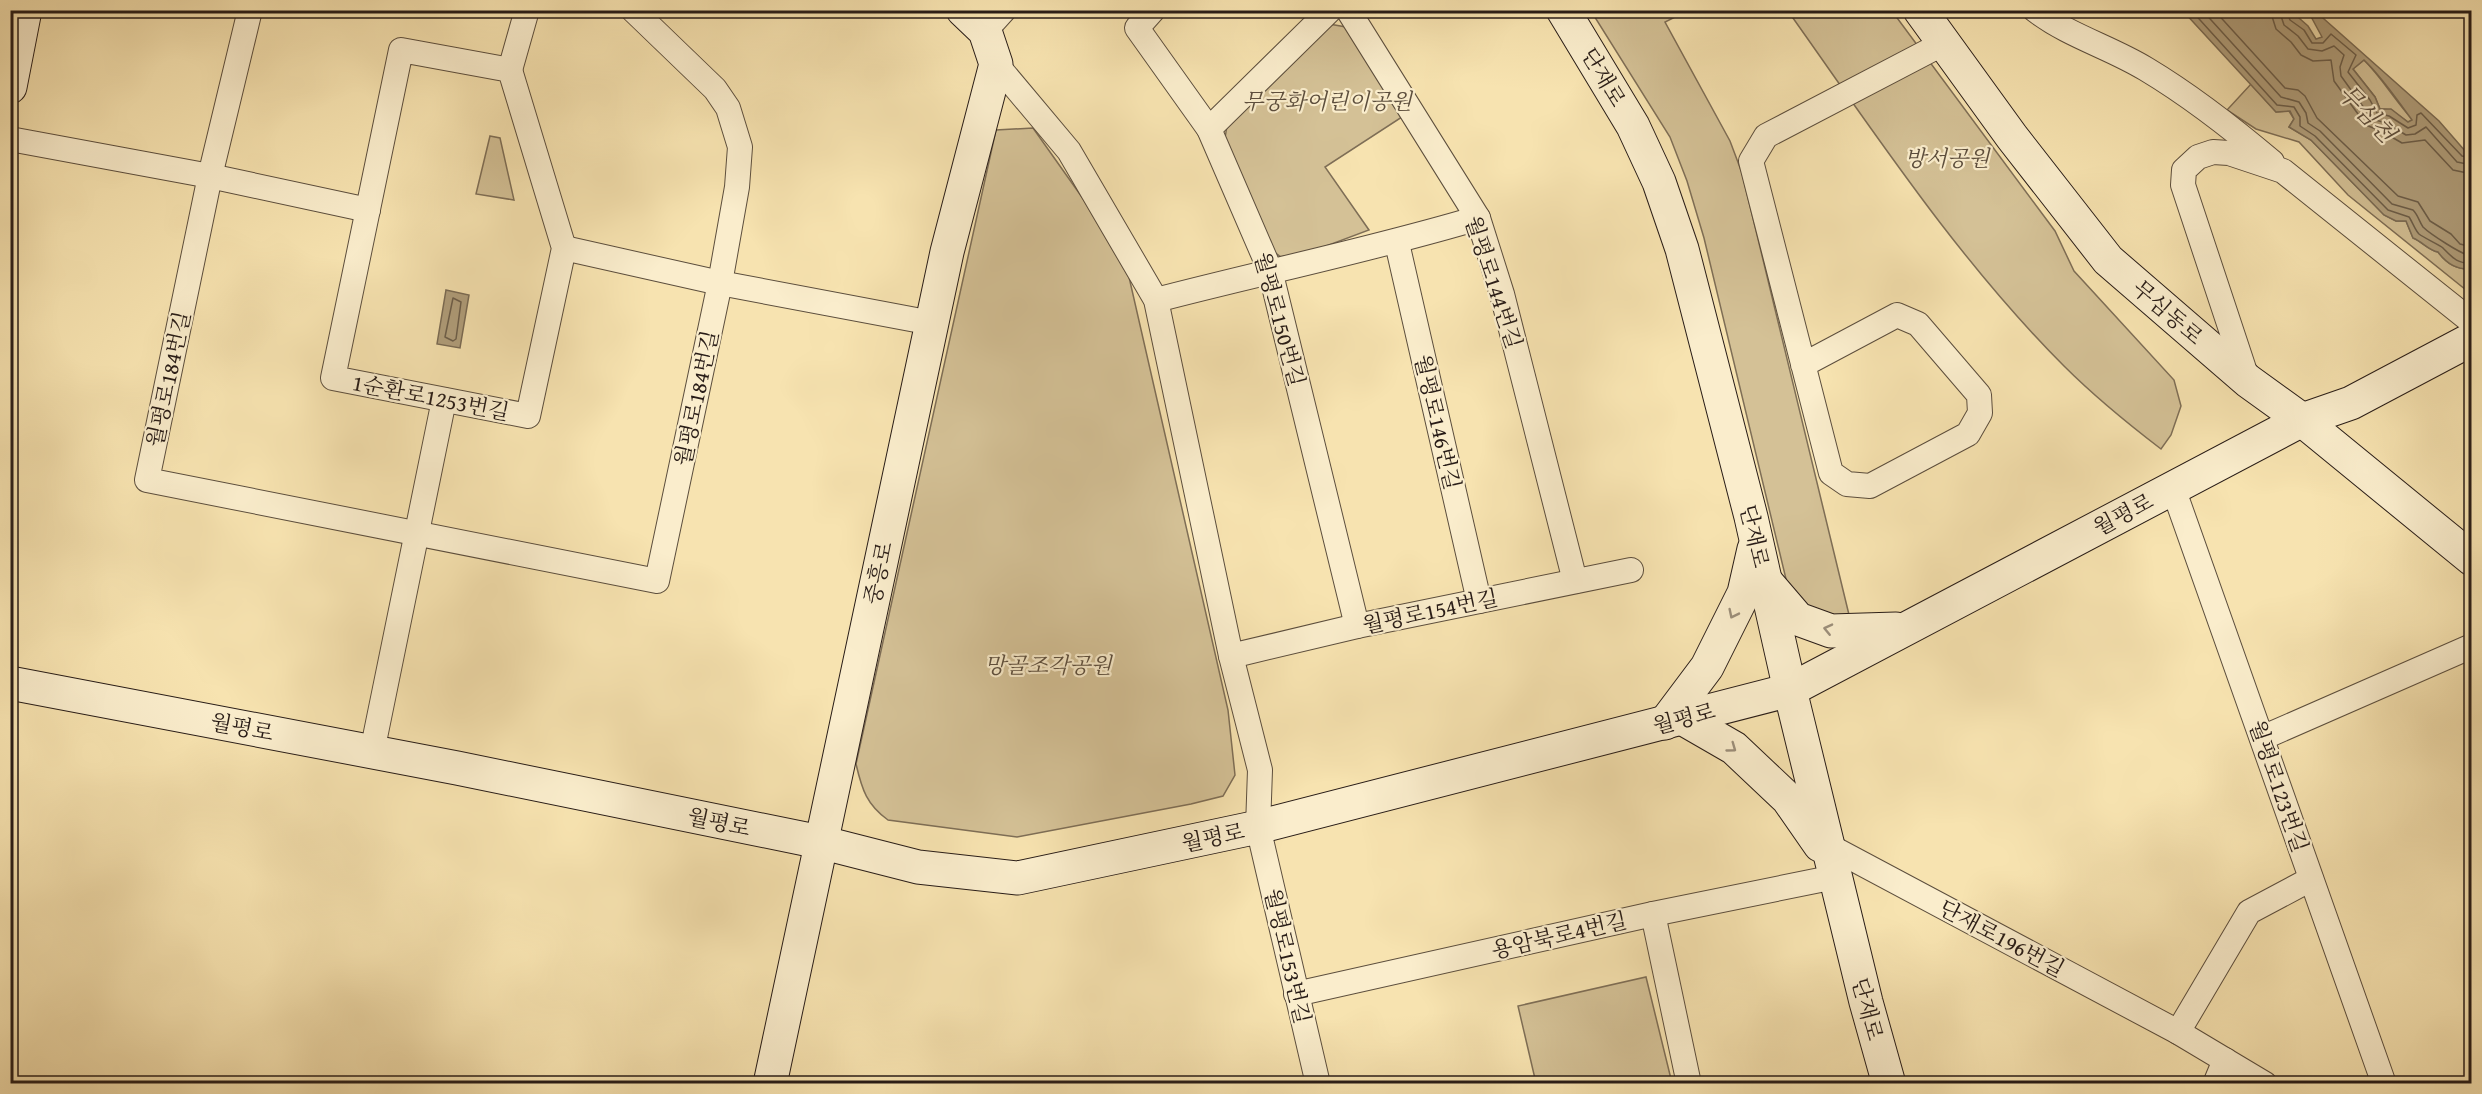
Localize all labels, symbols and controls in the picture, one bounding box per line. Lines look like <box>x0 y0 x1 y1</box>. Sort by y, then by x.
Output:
street label: 단재로 <box>1574 41 1634 113</box>
water label: 무심천 <box>2330 76 2405 151</box>
park label: 무궁화어린이공원 <box>1242 85 1414 117</box>
park label: 방서공원 <box>1904 142 1991 174</box>
street label: 월평로144번길 <box>1457 211 1531 353</box>
street label: 월평로150번길 <box>1247 248 1313 390</box>
street label: 무심동로 <box>2125 272 2211 352</box>
street label: 월평로184번길 <box>138 308 198 450</box>
street label: 월평로184번길 <box>666 327 726 469</box>
street label: 월평로146번길 <box>1407 351 1469 493</box>
street label: 1순환로1253번길 <box>350 366 512 428</box>
street label: 월평로 <box>2087 485 2159 543</box>
street label: 단재로 <box>1732 501 1778 571</box>
street label: 중흥로 <box>856 538 900 608</box>
street label: 월평로154번길 <box>1359 581 1501 641</box>
one-way arrow <box>1729 607 1741 618</box>
one-way arrow <box>1823 623 1833 636</box>
park label: 망골조각공원 <box>984 649 1114 681</box>
street label: 월평로 <box>1649 694 1719 742</box>
street label: 월평로 <box>208 705 276 749</box>
street label: 월평로123번길 <box>2241 716 2317 856</box>
one-way arrow <box>1725 741 1736 752</box>
street label: 월평로 <box>684 800 754 844</box>
street label: 월평로 <box>1178 815 1248 859</box>
street label: 월평로153번길 <box>1257 885 1319 1027</box>
street label: 단재로196번길 <box>1934 891 2070 985</box>
street label: 용암북로4번길 <box>1488 904 1630 966</box>
street label: 단재로 <box>1844 974 1892 1044</box>

